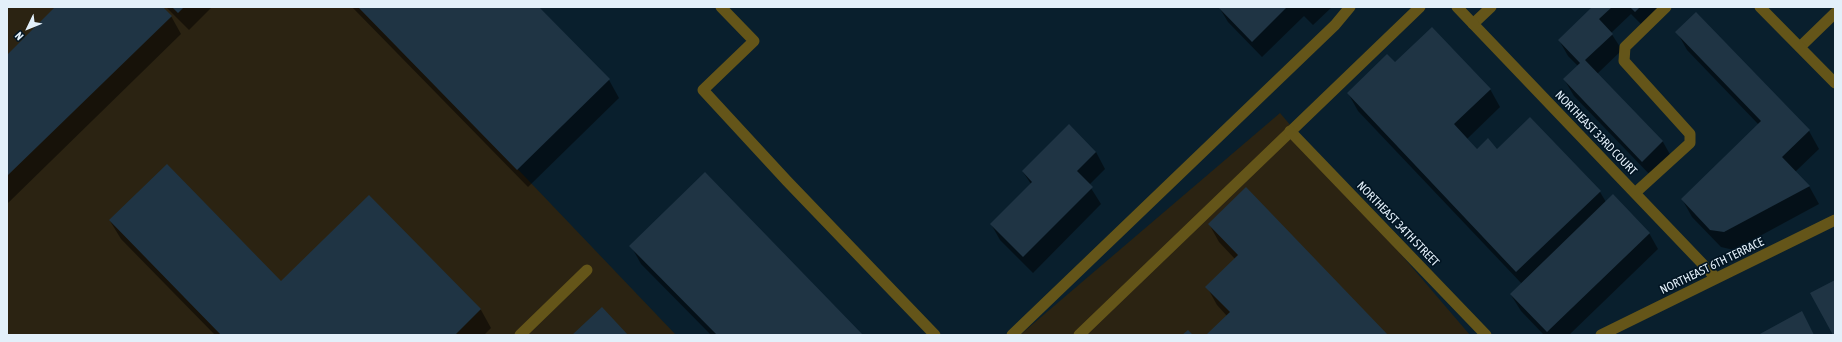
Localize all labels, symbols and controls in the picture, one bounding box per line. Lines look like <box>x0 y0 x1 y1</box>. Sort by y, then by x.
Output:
north arrow <box>8 8 48 48</box>
text: N <box>13 30 26 43</box>
street label: NORTHEAST 33RD COURT <box>1552 88 1640 178</box>
street label: NORTHEAST 34TH STREET <box>1354 179 1442 269</box>
street label: NORTHEAST 6TH TERRACE <box>1658 235 1766 297</box>

